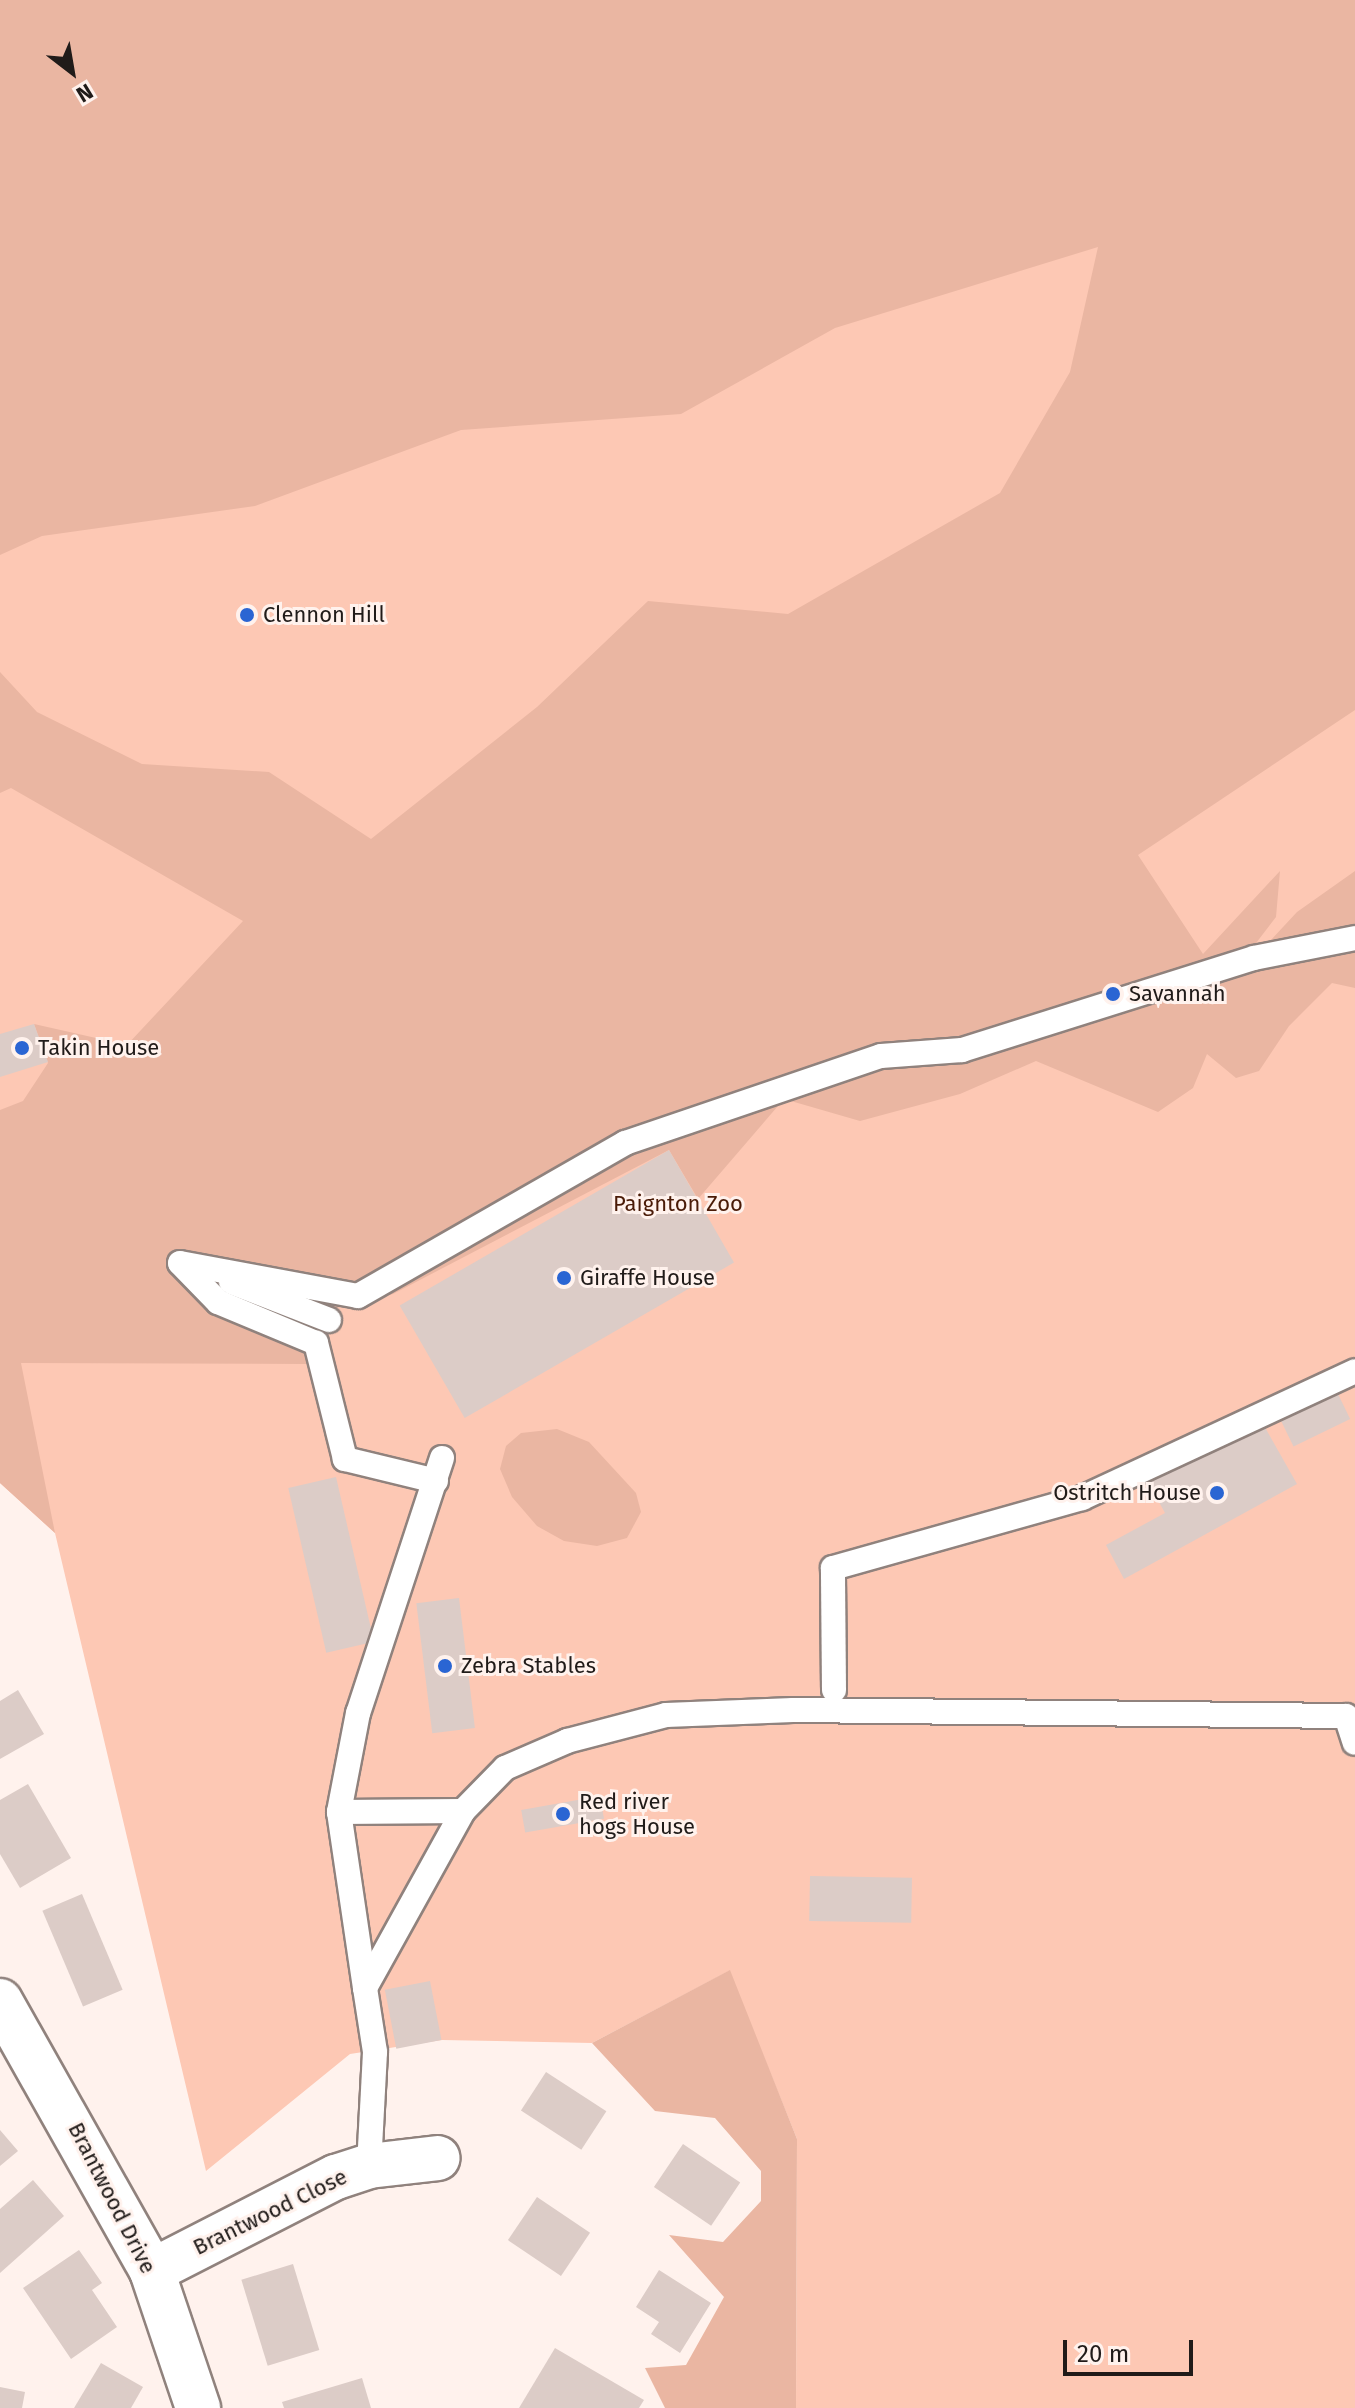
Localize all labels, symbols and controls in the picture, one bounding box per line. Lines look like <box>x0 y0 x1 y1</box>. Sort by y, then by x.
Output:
north arrow <box>32 32 112 112</box>
text: N <box>71 78 98 108</box>
place label: Clennon Hill <box>263 602 385 628</box>
marker: Clennon Hill <box>238 606 256 624</box>
place label: Savannah <box>1129 981 1226 1007</box>
marker: Savannah <box>1104 985 1122 1003</box>
place label: Takin House <box>38 1035 159 1061</box>
marker: Takin House <box>13 1039 31 1057</box>
park label: Paignton Zoo <box>613 1191 743 1217</box>
place label: Giraffe House <box>580 1265 715 1291</box>
marker: Giraffe House <box>555 1269 573 1287</box>
place label: Ostritch House <box>1053 1480 1201 1506</box>
marker: Ostritch House <box>1208 1484 1226 1502</box>
place label: Zebra Stables <box>461 1653 596 1679</box>
marker: Zebra Stables <box>436 1657 454 1675</box>
place label: Red river hogs House <box>579 1788 695 1840</box>
marker: Red river hogs House <box>554 1805 572 1823</box>
street label: Brantwood Drive <box>63 2118 161 2278</box>
street label: Brantwood Close <box>189 2163 351 2261</box>
scale bar <box>1067 2324 1197 2374</box>
text: 20 m <box>1077 2340 1129 2368</box>

